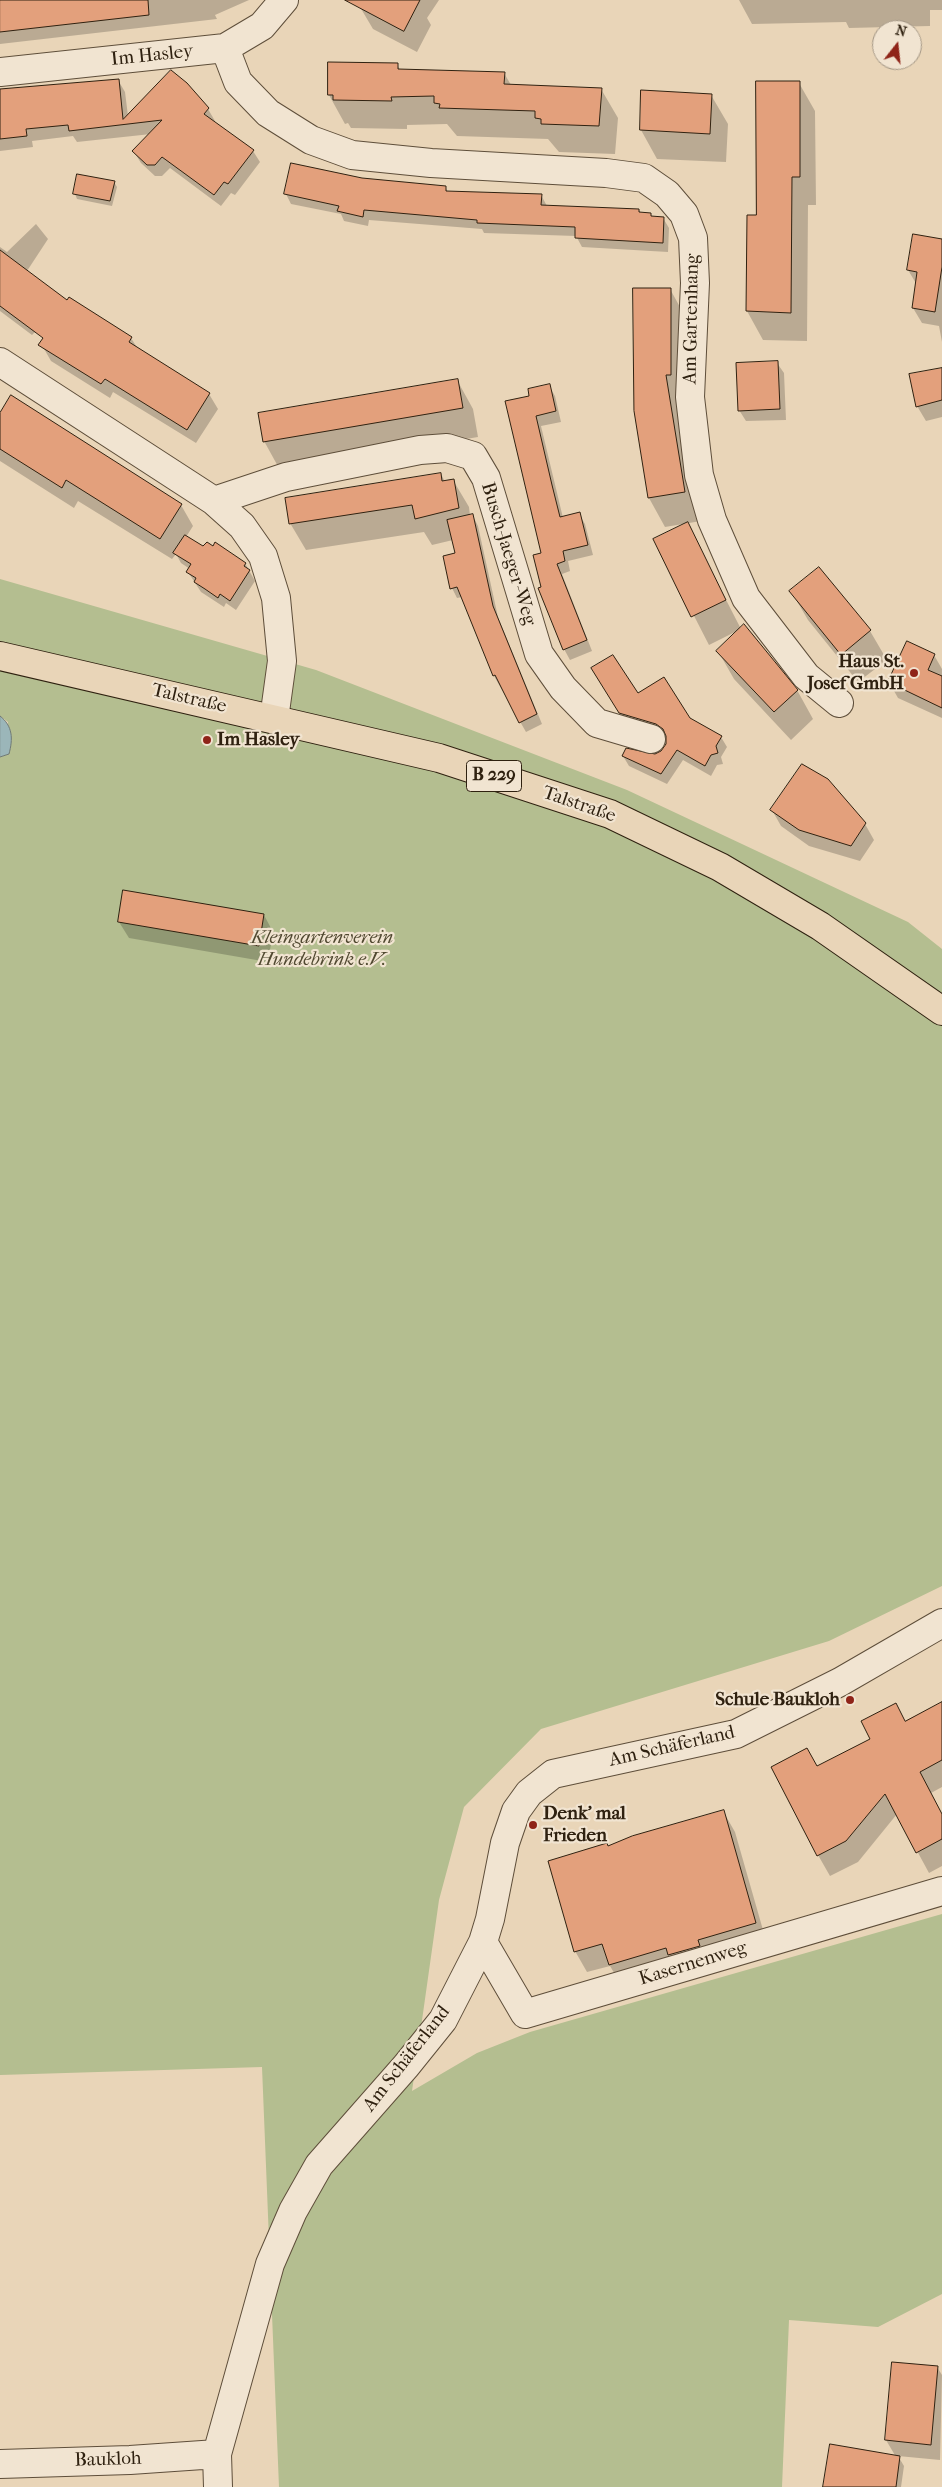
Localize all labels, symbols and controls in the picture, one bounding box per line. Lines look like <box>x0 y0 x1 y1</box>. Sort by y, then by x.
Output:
north arrow <box>872 20 922 70</box>
text: N <box>894 21 908 41</box>
street label: Im Hasley <box>110 40 194 72</box>
street label: Am Gartenhang <box>679 254 705 384</box>
street label: Busch-Jaeger-Weg <box>475 480 541 628</box>
place label: Haus St. Josef GmbH <box>807 651 904 695</box>
marker: Haus St. Josef GmbH <box>908 667 920 679</box>
street label: Talstraße <box>150 679 228 719</box>
place label: Im Hasley <box>217 729 299 751</box>
marker: Im Hasley <box>201 734 213 746</box>
road number: B 229 <box>466 760 522 791</box>
street label: Talstraße <box>539 782 619 828</box>
park label: Kleingartenverein Hundebrink e.V. <box>251 927 393 971</box>
place label: Schule Baukloh <box>715 1689 840 1711</box>
marker: Schule Baukloh <box>844 1694 856 1706</box>
street label: Am Schäferland <box>607 1721 737 1773</box>
place label: Denk' mal Frieden <box>543 1803 626 1847</box>
marker: Denk' mal Frieden <box>527 1819 539 1831</box>
street label: Kasernenweg <box>636 1937 750 1991</box>
street label: Am Schäferland <box>358 2001 456 2117</box>
street label: Baukloh <box>74 2447 142 2473</box>

